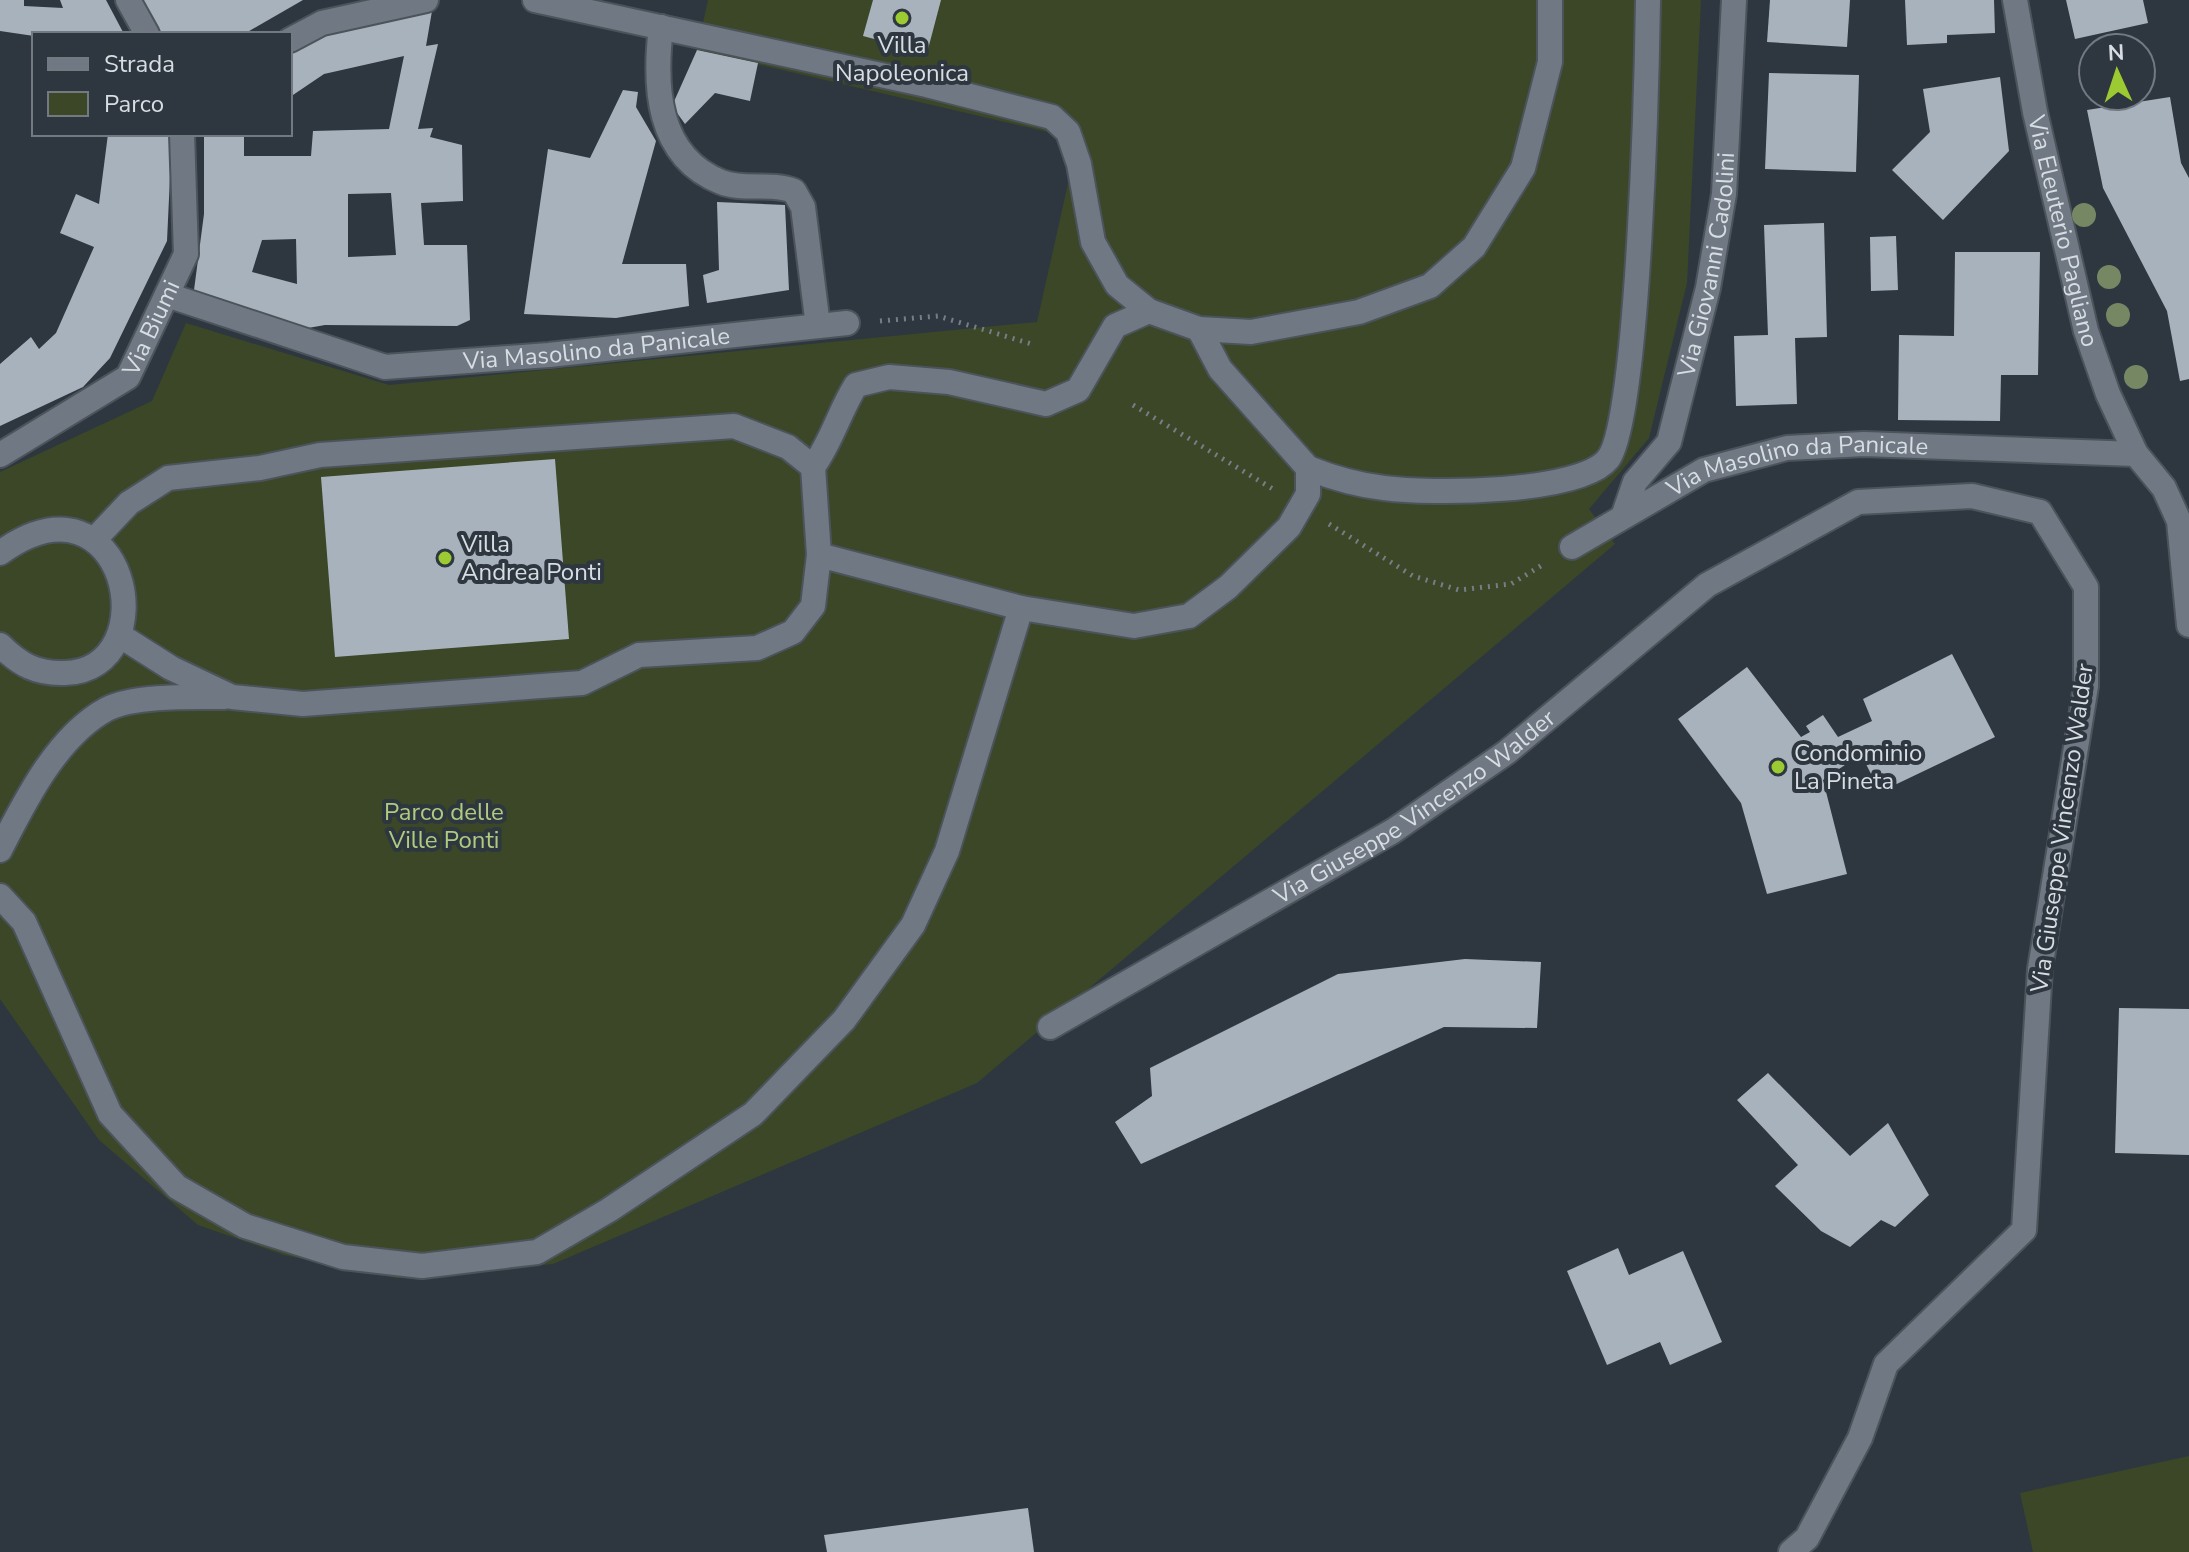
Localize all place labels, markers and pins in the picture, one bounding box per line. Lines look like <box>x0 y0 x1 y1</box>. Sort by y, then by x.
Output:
marker: Villa Napoleonica <box>893 9 911 27</box>
place label: Villa Napoleonica <box>835 29 969 89</box>
place label: Villa Andrea Ponti <box>460 528 602 588</box>
marker: Villa Andrea Ponti <box>436 549 454 567</box>
place label: Condominio La Pineta <box>1794 737 1922 797</box>
marker: Condominio La Pineta <box>1769 758 1787 776</box>

